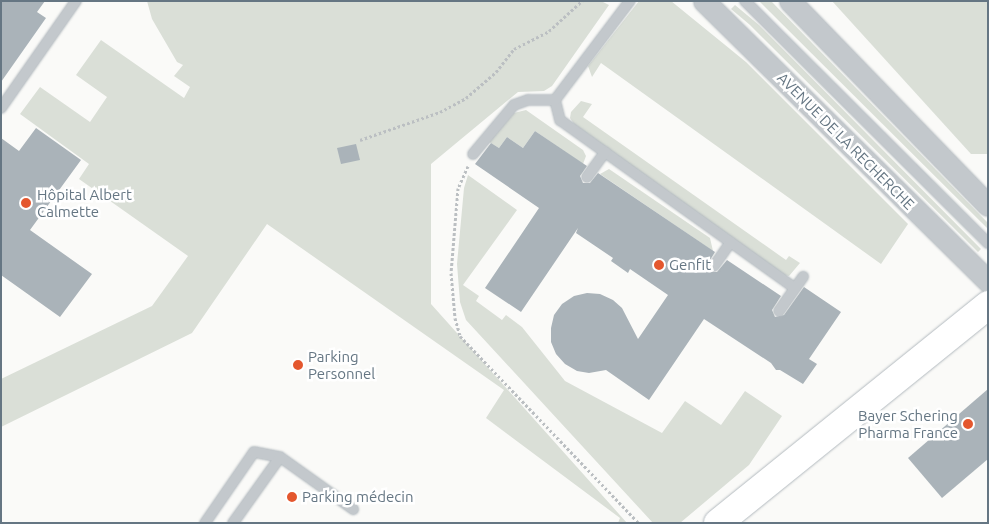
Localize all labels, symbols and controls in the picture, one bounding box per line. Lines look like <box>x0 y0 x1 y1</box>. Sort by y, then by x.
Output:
street label: AVENUE DE LA RECHERCHE <box>774 69 918 213</box>
place label: Hôpital Albert Calmette <box>37 185 132 220</box>
marker: Hôpital Albert Calmette <box>19 196 33 210</box>
place label: Genfit <box>669 256 711 274</box>
marker: Genfit <box>653 259 665 271</box>
place label: Parking Personnel <box>308 347 375 382</box>
marker: Parking Personnel <box>292 359 304 371</box>
place label: Bayer Schering Pharma France <box>858 406 958 441</box>
marker: Bayer Schering Pharma France <box>962 418 974 430</box>
place label: Parking médecin <box>302 488 414 506</box>
marker: Parking médecin <box>286 491 298 503</box>

